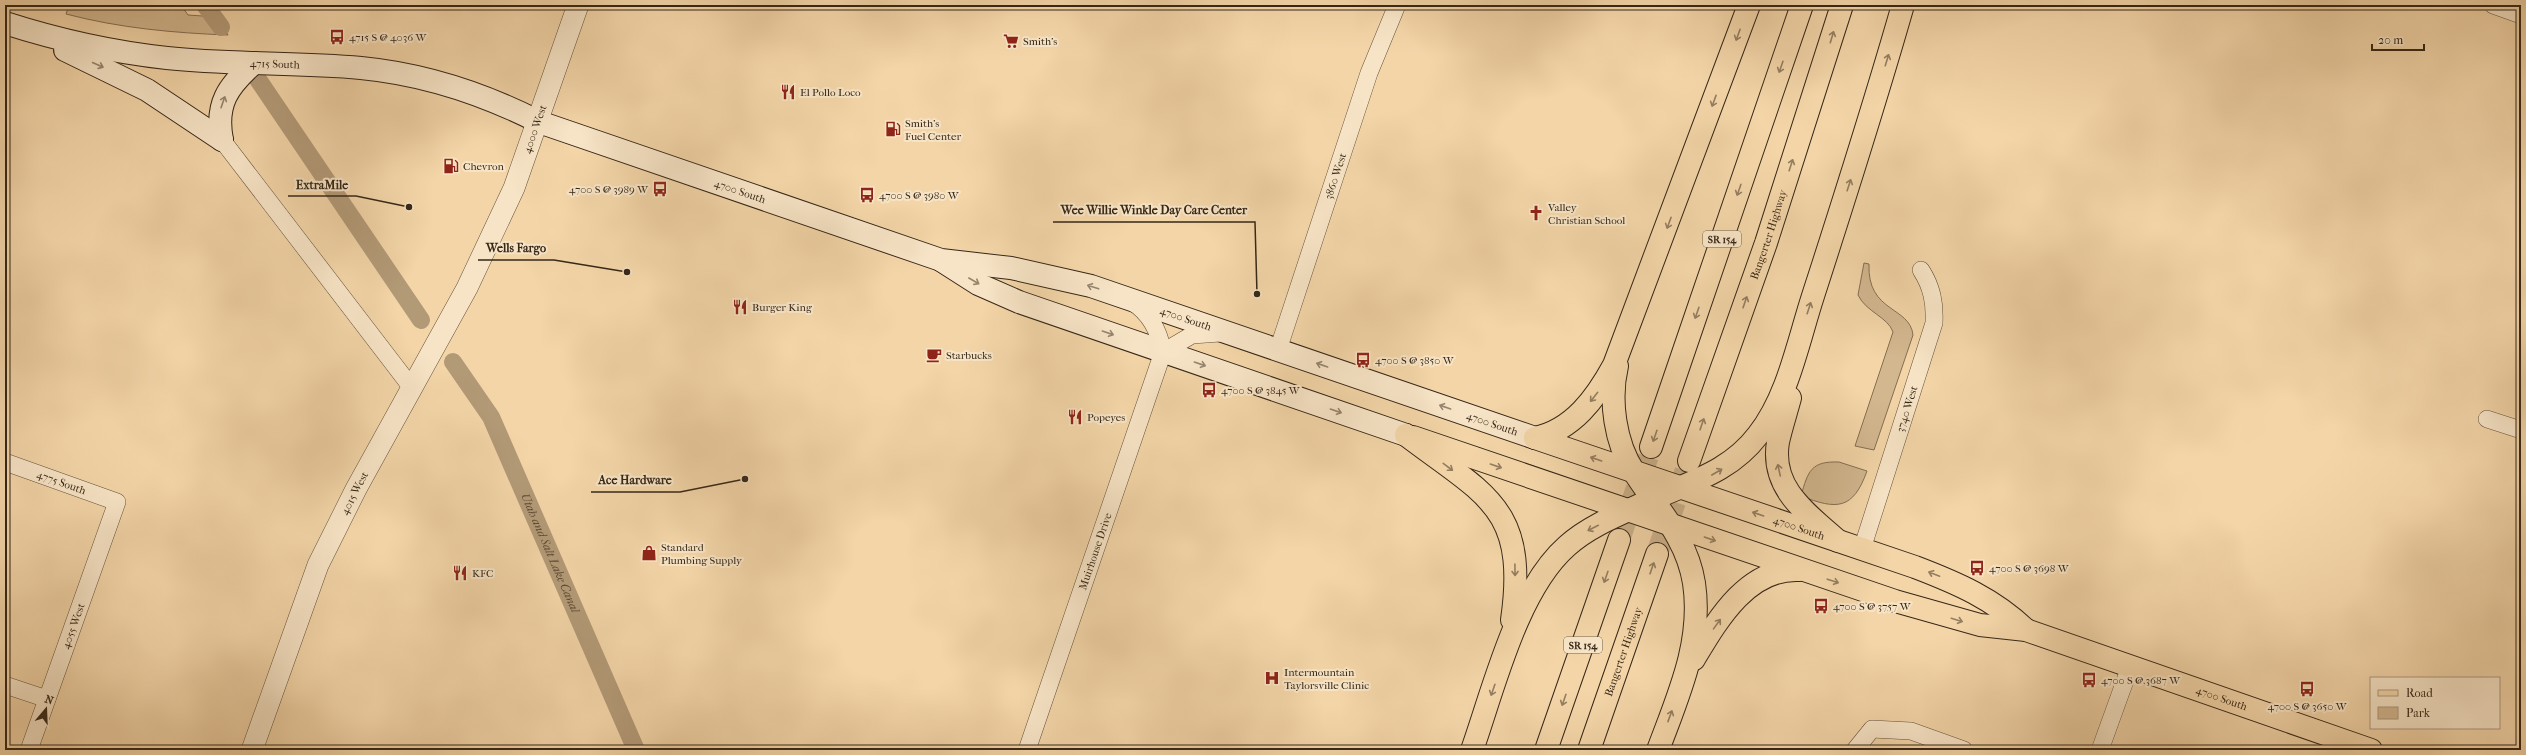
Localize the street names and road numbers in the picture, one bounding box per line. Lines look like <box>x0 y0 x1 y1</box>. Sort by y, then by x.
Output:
street label: 4715 South <box>250 57 301 71</box>
street label: 4000 West <box>521 103 550 155</box>
street label: 3860 West <box>1322 151 1349 201</box>
street label: 4700 South <box>713 177 768 207</box>
street label: Bangerter Highway <box>1748 187 1790 281</box>
road number: SR 154 <box>1703 231 1741 247</box>
street label: 4700 South <box>1158 304 1214 334</box>
street label: 3740 West <box>1894 384 1921 434</box>
street label: 4700 South <box>1465 409 1520 439</box>
street label: 4775 South <box>35 468 89 498</box>
street label: 4015 West <box>338 469 371 517</box>
street label: Muirhouse Drive <box>1076 511 1115 592</box>
street label: 4700 South <box>1772 513 1827 543</box>
street label: 4055 West <box>59 601 88 651</box>
street label: Bangerter Highway <box>1602 604 1645 698</box>
road number: SR 154 <box>1564 637 1602 653</box>
street label: 4700 South <box>2194 684 2250 714</box>

